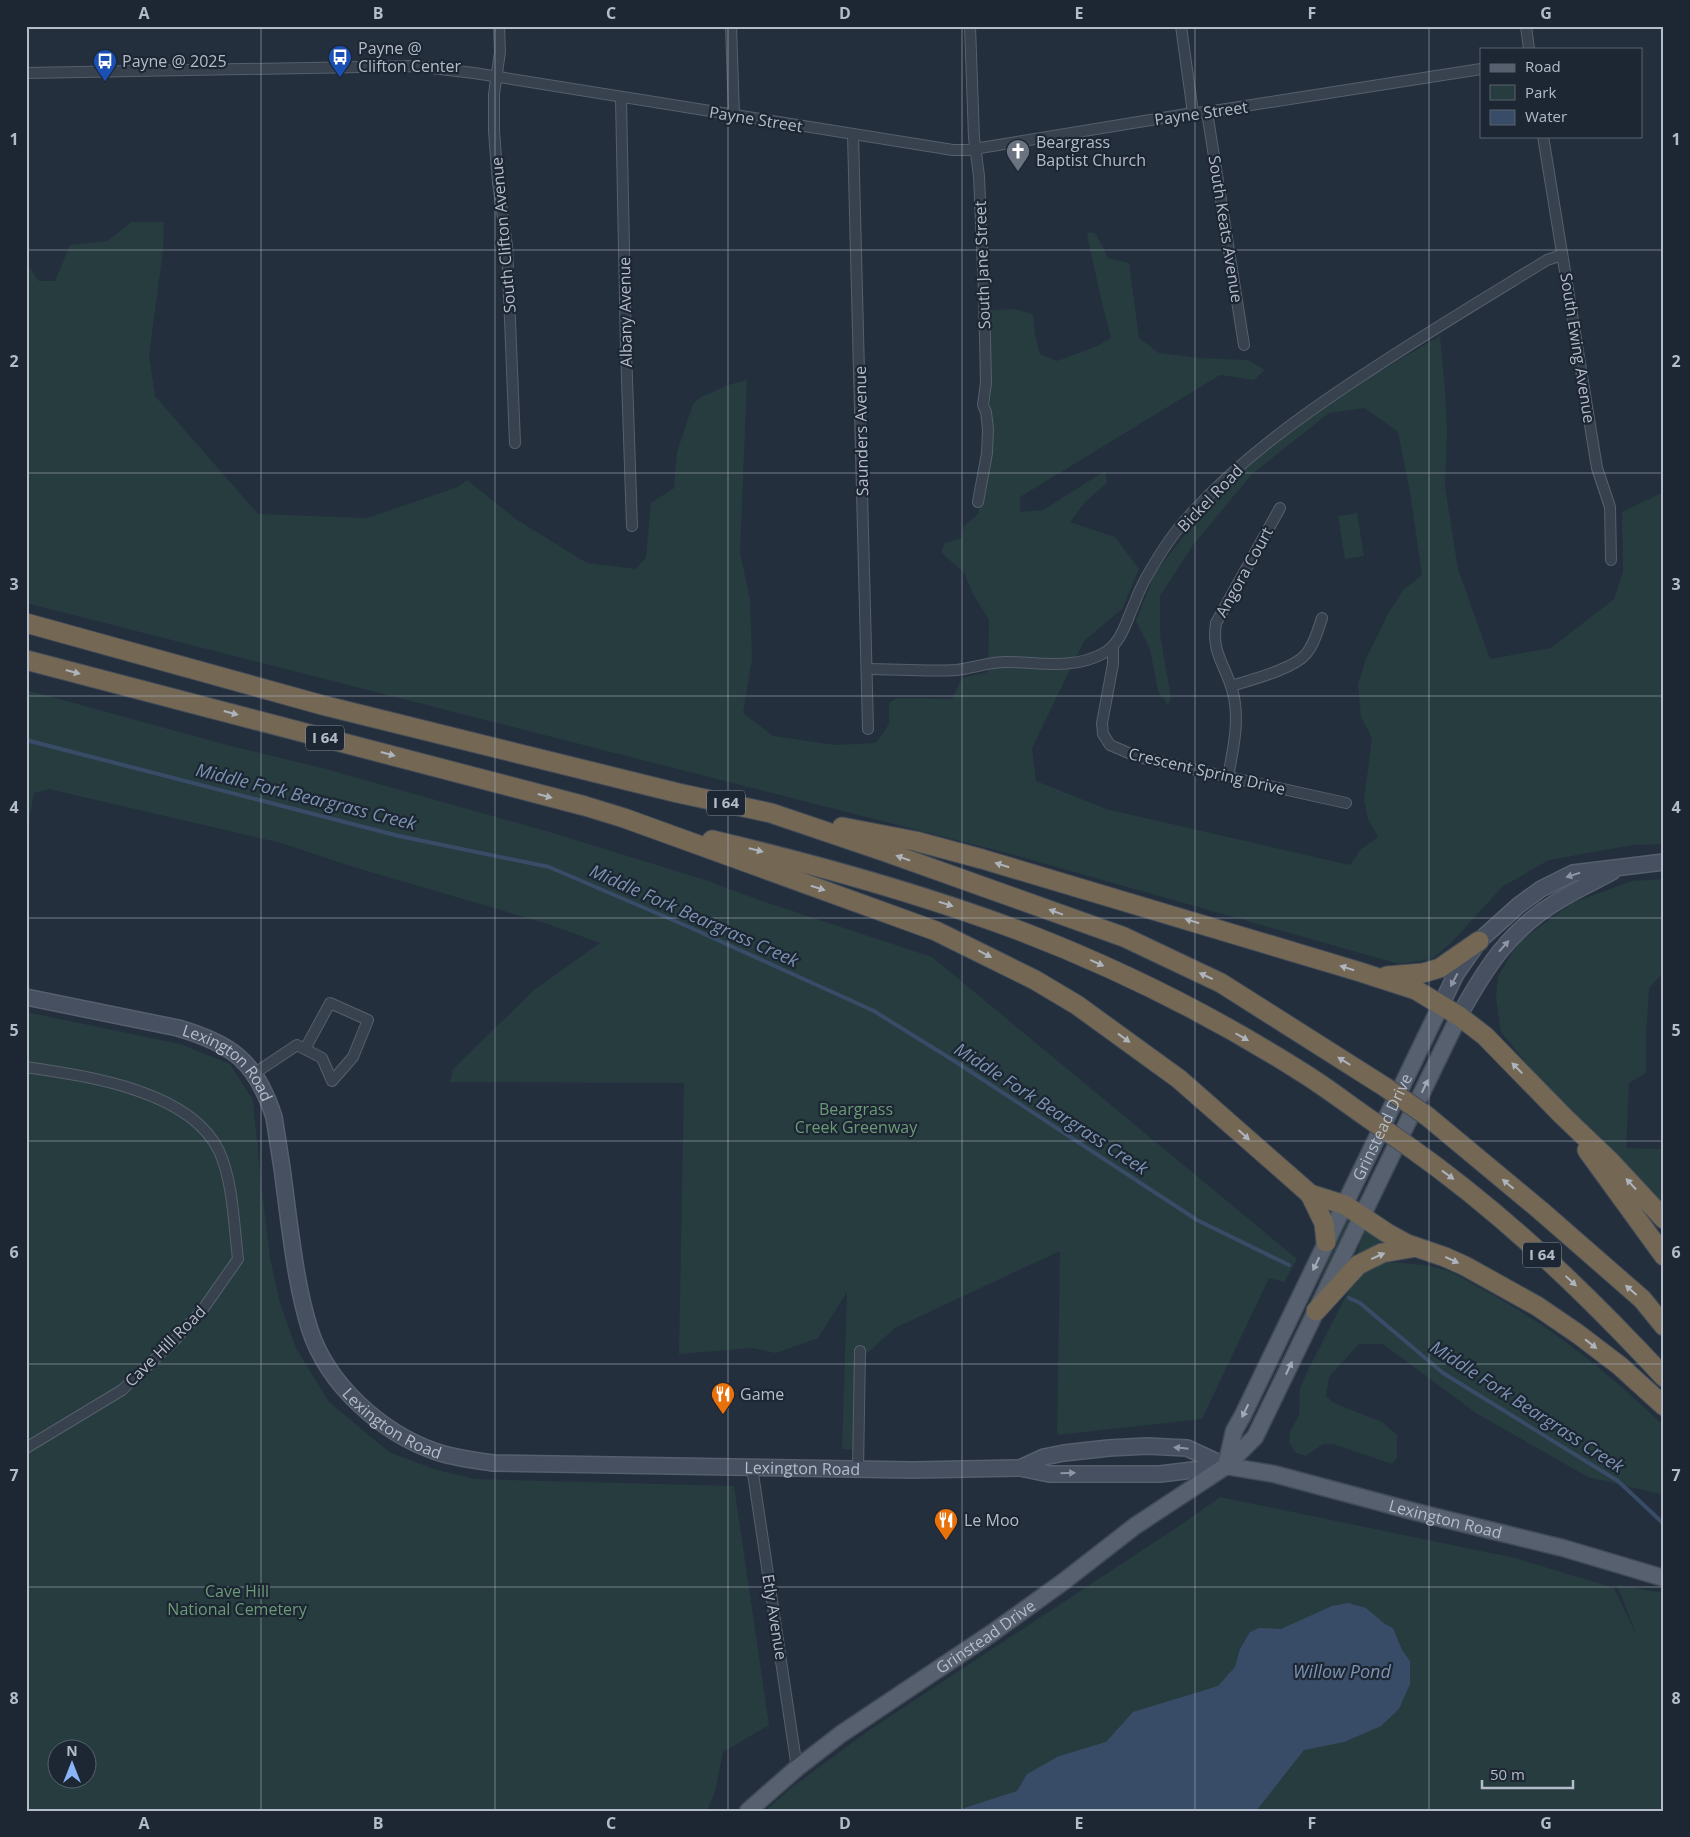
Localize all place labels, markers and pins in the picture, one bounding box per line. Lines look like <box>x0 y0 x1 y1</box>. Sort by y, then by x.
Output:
place label: Payne @ Clifton Center <box>358 37 461 77</box>
bus stop icon: Payne @ Clifton Center <box>327 44 353 78</box>
bus stop icon: Payne @ 2025 <box>92 48 118 82</box>
place label: Payne @ 2025 <box>122 50 227 72</box>
place label: Beargrass Baptist Church <box>1036 131 1146 171</box>
church icon: Beargrass Baptist Church <box>1005 138 1031 172</box>
restaurant icon: Game <box>710 1381 736 1415</box>
place label: Game <box>740 1383 784 1405</box>
restaurant icon: Le Moo <box>933 1507 959 1541</box>
place label: Le Moo <box>964 1509 1019 1531</box>

